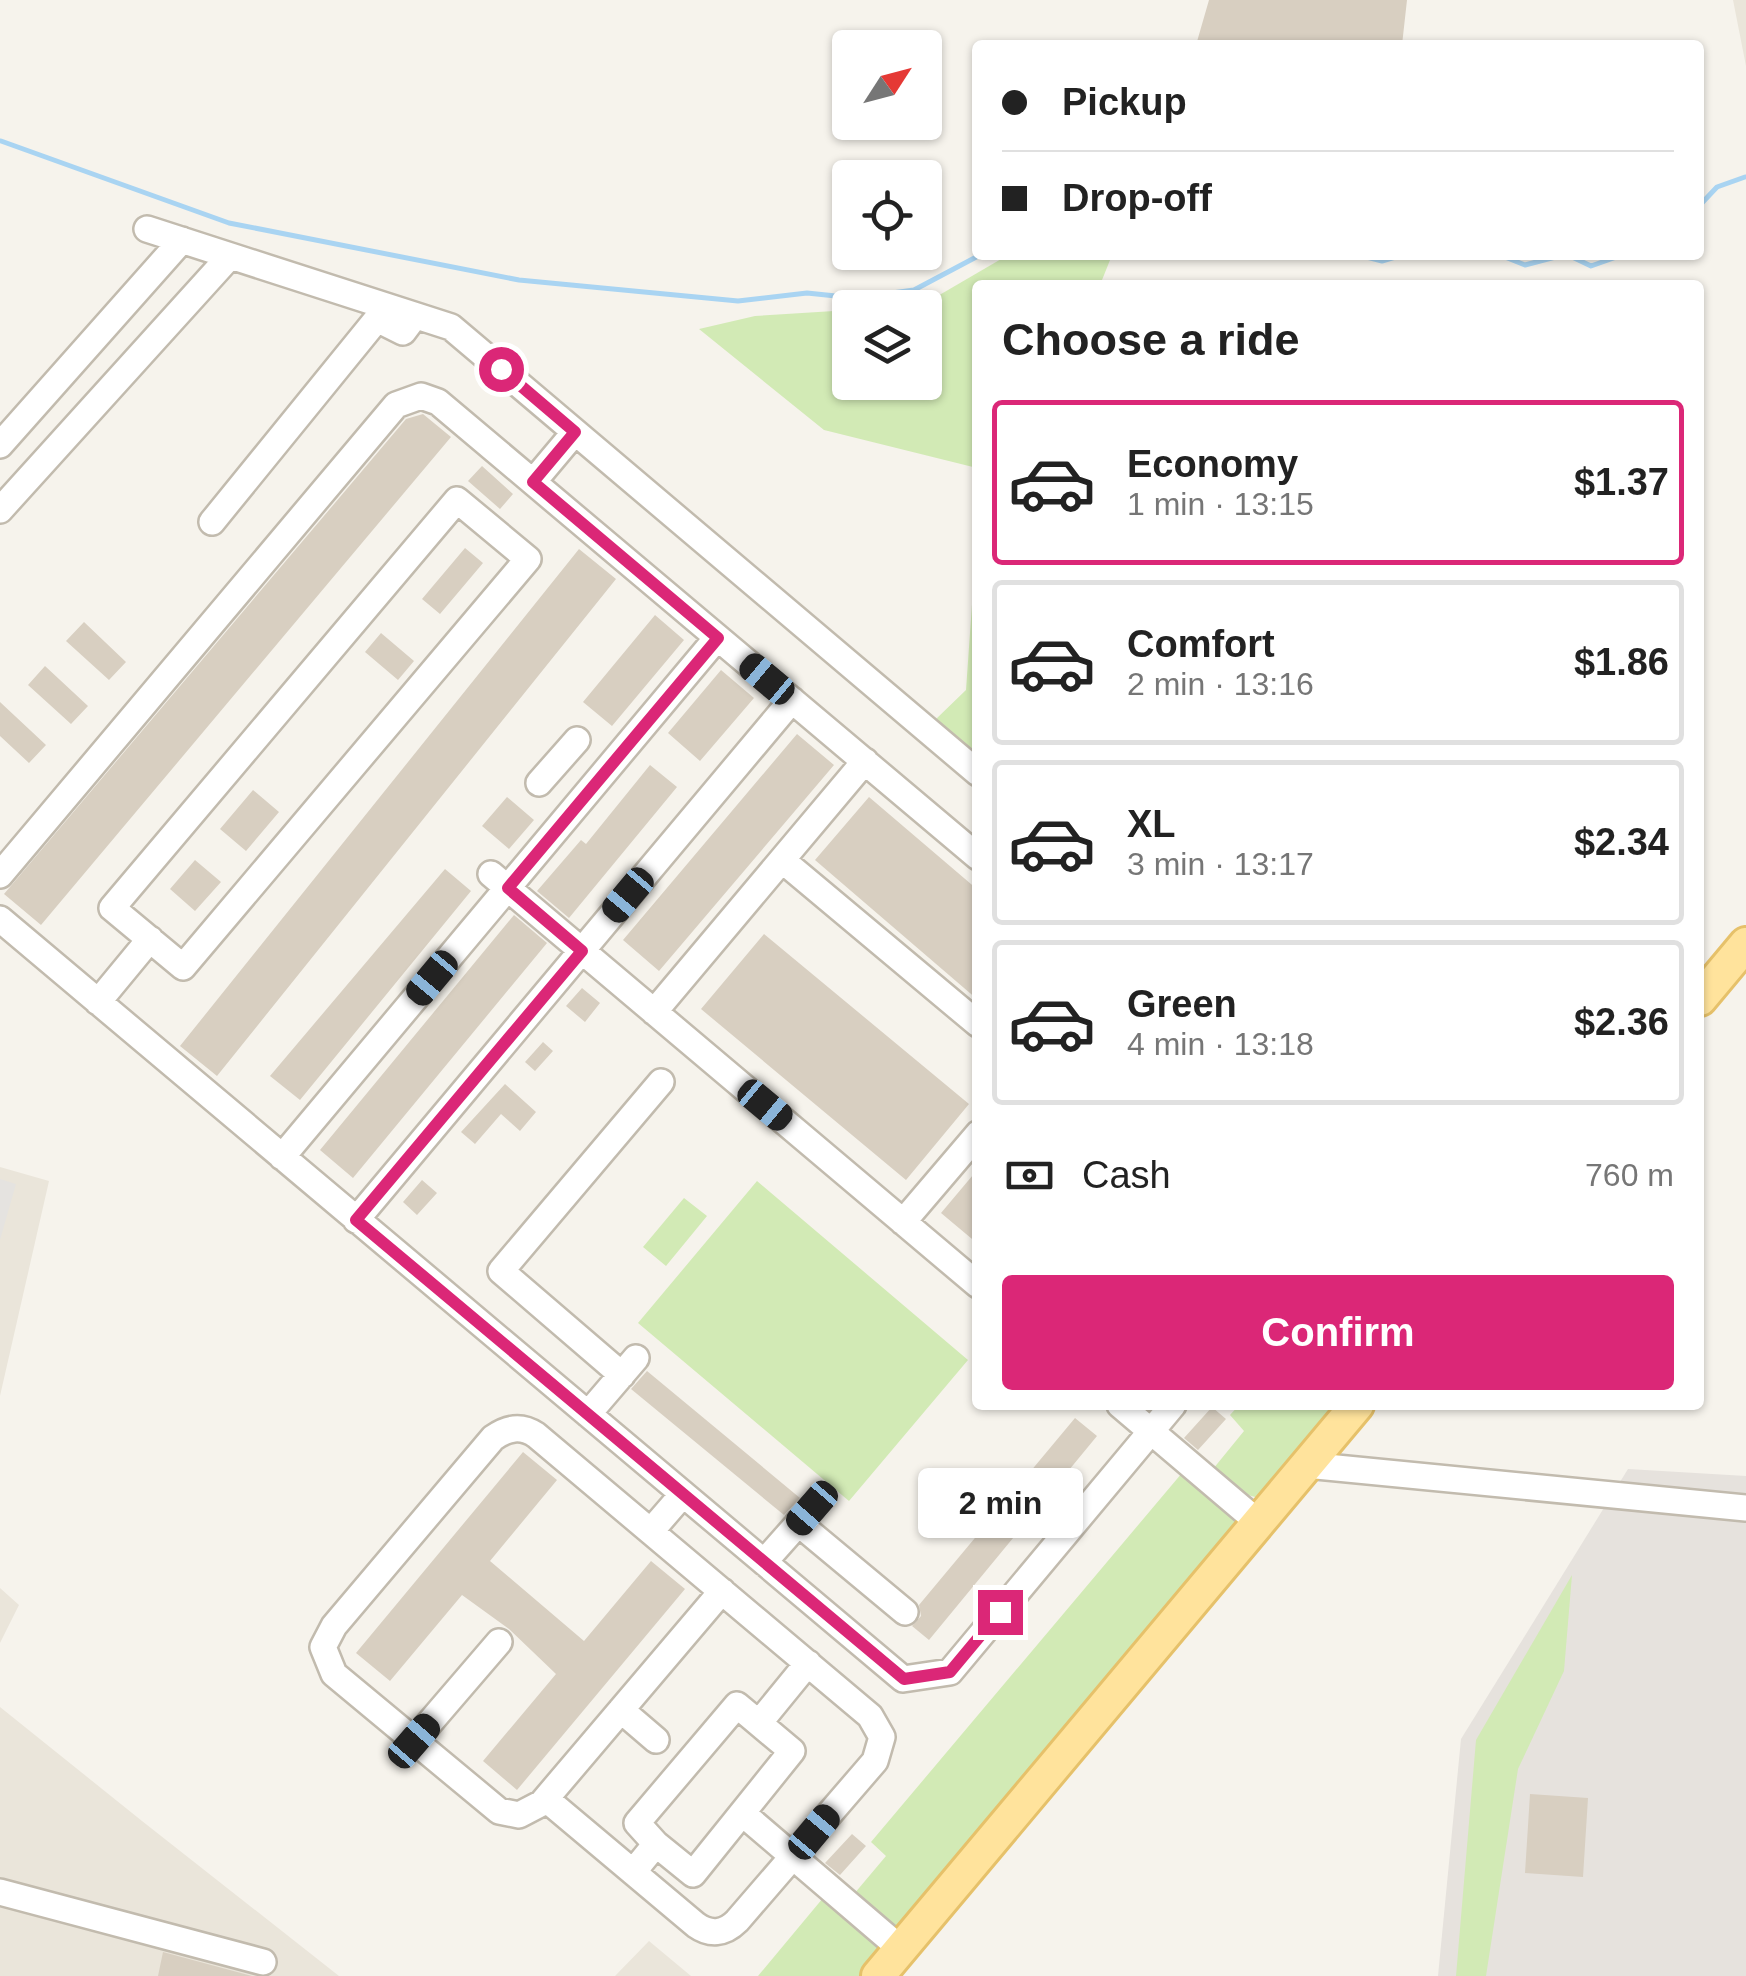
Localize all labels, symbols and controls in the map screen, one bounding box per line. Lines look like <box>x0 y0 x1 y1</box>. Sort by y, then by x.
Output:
north arrow <box>832 30 942 140</box>
map controls <box>832 30 942 400</box>
text: Pickup <box>1062 81 1187 123</box>
button: locate <box>832 160 942 270</box>
text: Drop-off <box>1062 177 1212 219</box>
button: layers <box>832 290 942 400</box>
text: Choose a ride <box>1002 314 1300 365</box>
route start <box>479 347 524 392</box>
icon: car <box>1007 438 1097 528</box>
text: Economy <box>1127 443 1298 485</box>
text: $1.37 <box>1574 461 1669 503</box>
text: 1 min · 13:15 <box>1127 486 1314 522</box>
icon: car <box>1007 618 1097 708</box>
text: Comfort <box>1127 623 1275 665</box>
text: $1.86 <box>1574 641 1669 683</box>
car <box>734 648 800 710</box>
text: 2 min · 13:16 <box>1127 666 1314 702</box>
icon: car <box>1007 798 1097 888</box>
text: XL <box>1127 803 1176 845</box>
text: $2.34 <box>1574 821 1669 863</box>
text: 3 min · 13:17 <box>1127 846 1314 882</box>
car <box>597 862 659 928</box>
car <box>401 945 463 1011</box>
icon: car <box>1007 978 1097 1068</box>
text: Green <box>1127 983 1237 1025</box>
text: $2.36 <box>1574 1001 1669 1043</box>
text: 4 min · 13:18 <box>1127 1026 1314 1062</box>
car <box>732 1074 798 1136</box>
icon: cash <box>1002 1148 1057 1203</box>
text: Cash <box>1082 1154 1171 1196</box>
text: 760 m <box>1585 1157 1674 1193</box>
button: Confirm <box>1002 1275 1674 1390</box>
callout: 2 min <box>918 1467 1082 1537</box>
car <box>781 1476 843 1540</box>
text: 2 min <box>959 1485 1042 1521</box>
route end <box>978 1590 1023 1635</box>
car <box>383 1709 445 1773</box>
car <box>783 1799 845 1865</box>

